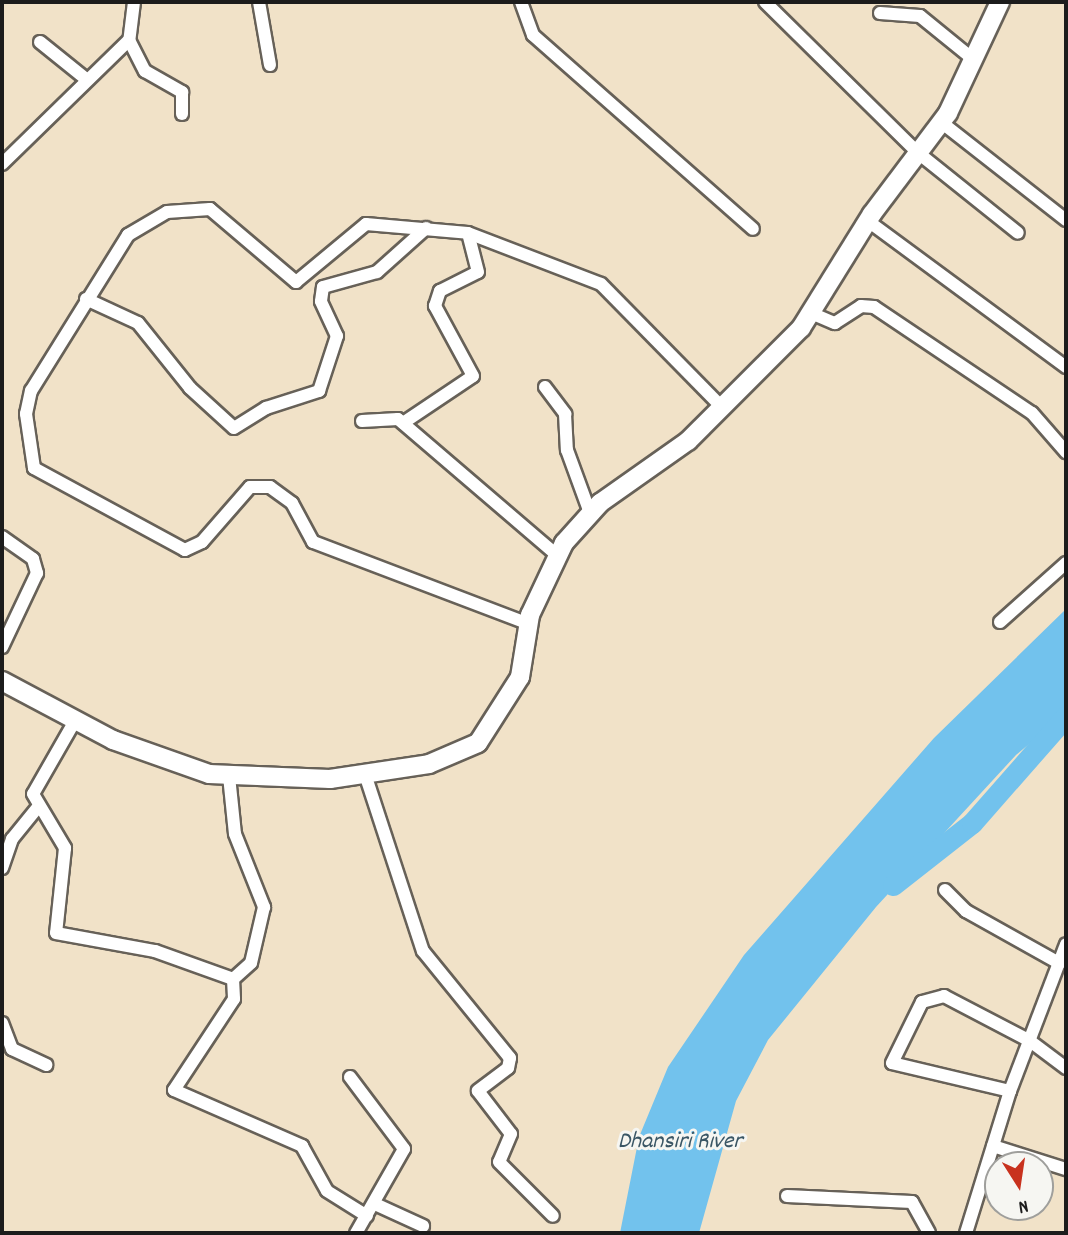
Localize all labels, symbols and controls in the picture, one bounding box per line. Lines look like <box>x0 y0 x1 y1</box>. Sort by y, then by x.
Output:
water label: Dhansiri River <box>618 1129 742 1157</box>
north arrow <box>984 1151 1054 1221</box>
text: N <box>1016 1191 1030 1219</box>

